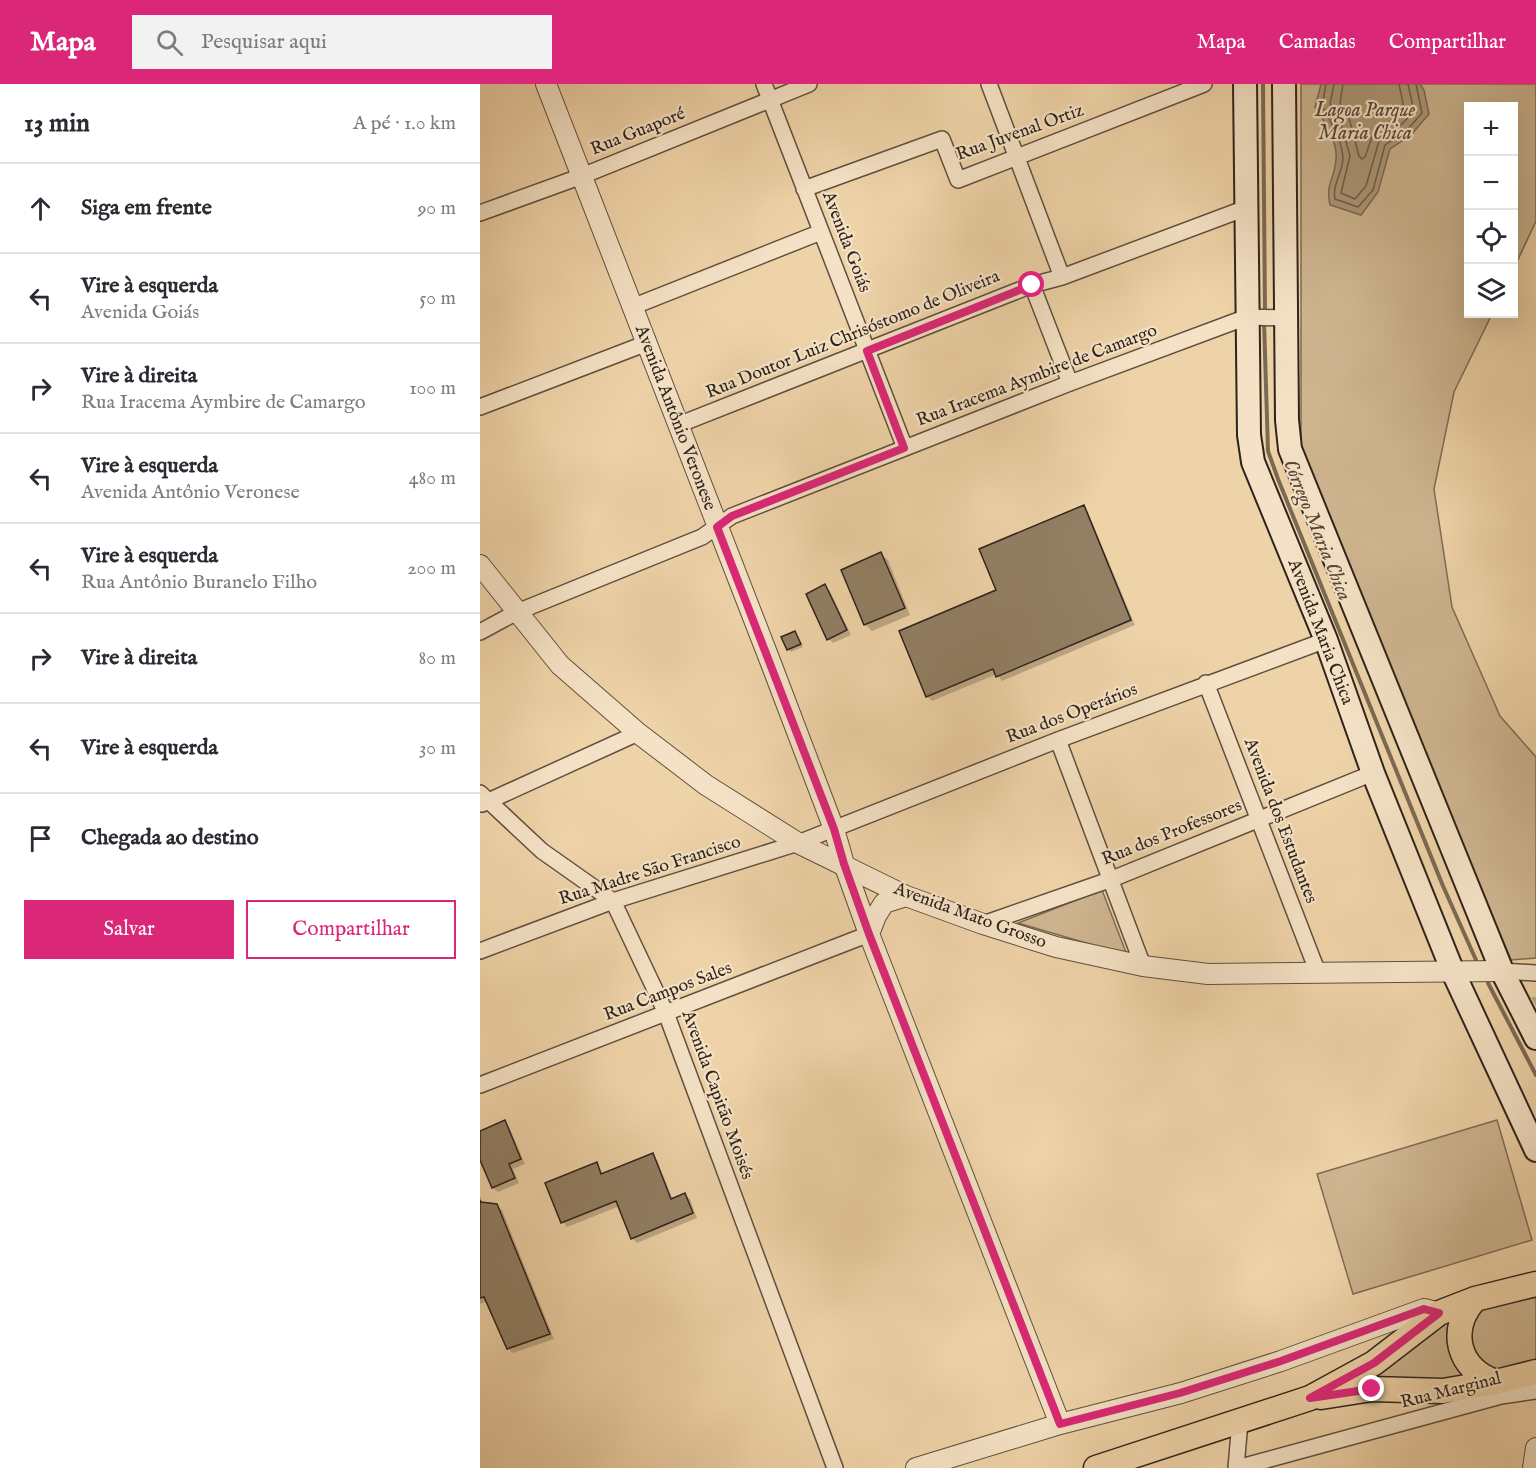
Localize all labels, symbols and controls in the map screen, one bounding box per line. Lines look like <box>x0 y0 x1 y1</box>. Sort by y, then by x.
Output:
search box <box>132 15 552 69</box>
text: Mapa <box>30 25 96 60</box>
icon: search <box>153 26 186 59</box>
text: Pesquisar aqui <box>201 28 327 56</box>
text: Mapa <box>1196 29 1246 56</box>
text: Camadas <box>1279 29 1356 56</box>
text: Compartilhar <box>1389 29 1506 56</box>
water label: Lagoa Parque Maria Chica <box>1314 98 1416 146</box>
street label: Rua Juvenal Ortiz <box>953 99 1087 167</box>
map controls <box>1464 102 1518 318</box>
button: + <box>1464 102 1518 156</box>
street label: Rua Guaporé <box>587 103 689 161</box>
text: 13 min <box>24 107 90 140</box>
text: A pé · 1.0 km <box>353 111 456 136</box>
button: − <box>1464 156 1518 210</box>
street label: Avenida Goiás <box>816 187 876 296</box>
icon: ahead <box>24 192 57 225</box>
text: Siga em frente <box>81 194 212 222</box>
text: 90 m <box>418 196 456 221</box>
button: locate <box>1464 210 1518 264</box>
button: layers <box>1464 264 1518 318</box>
street label: Rua Doutor Luiz Chrisóstomo de Oliveira <box>703 265 1003 405</box>
route start <box>1018 271 1044 297</box>
text: Vire à esquerda <box>81 272 218 300</box>
icon: left <box>24 282 57 315</box>
text: 50 m <box>419 286 456 311</box>
text: Avenida Goiás <box>81 300 199 325</box>
street label: Rua Iracema Aymbire de Camargo <box>913 319 1161 433</box>
street label: Avenida Antônio Veronese <box>629 321 721 514</box>
text: Vire à direita <box>81 362 197 390</box>
icon: right <box>24 372 57 405</box>
text: 100 m <box>409 376 456 401</box>
text: Rua Iracema Aymbire de Camargo <box>81 390 366 415</box>
text: Vire à esquerda <box>81 452 218 480</box>
water label: Córrego Maria Chica <box>1276 456 1357 605</box>
icon: left <box>24 462 57 495</box>
text: 480 m <box>409 466 456 491</box>
text: Avenida Antônio Veronese <box>81 480 300 505</box>
text: Vire à esquerda <box>81 542 218 570</box>
icon: left <box>24 552 57 585</box>
street label: Avenida Maria Chica <box>1281 555 1358 708</box>
text: 200 m <box>407 556 456 581</box>
text: Rua Antônio Buranelo Filho <box>81 570 317 595</box>
icon: right <box>24 642 57 675</box>
text: Vire à direita <box>81 644 197 672</box>
text: 80 m <box>419 646 456 671</box>
street label: Rua dos Operários <box>1003 678 1141 750</box>
icon: left <box>24 732 57 765</box>
text: Vire à esquerda <box>81 734 218 762</box>
street label: Avenida dos Estudantes <box>1238 734 1322 907</box>
text: 30 m <box>419 736 456 761</box>
street label: Rua dos Professores <box>1099 794 1245 872</box>
icon: arrive <box>24 822 57 855</box>
text: Chegada ao destino <box>81 824 259 852</box>
street label: Rua Madre São Francisco <box>556 831 744 911</box>
street label: Avenida Mato Grosso <box>889 877 1050 954</box>
button: Salvar <box>24 900 234 959</box>
button: Compartilhar <box>246 900 456 959</box>
street label: Rua Campos Sales <box>601 957 735 1027</box>
street label: Avenida Capitão Moisés <box>675 1006 758 1183</box>
street label: Rua Marginal <box>1398 1367 1504 1415</box>
route end <box>1358 1375 1384 1401</box>

